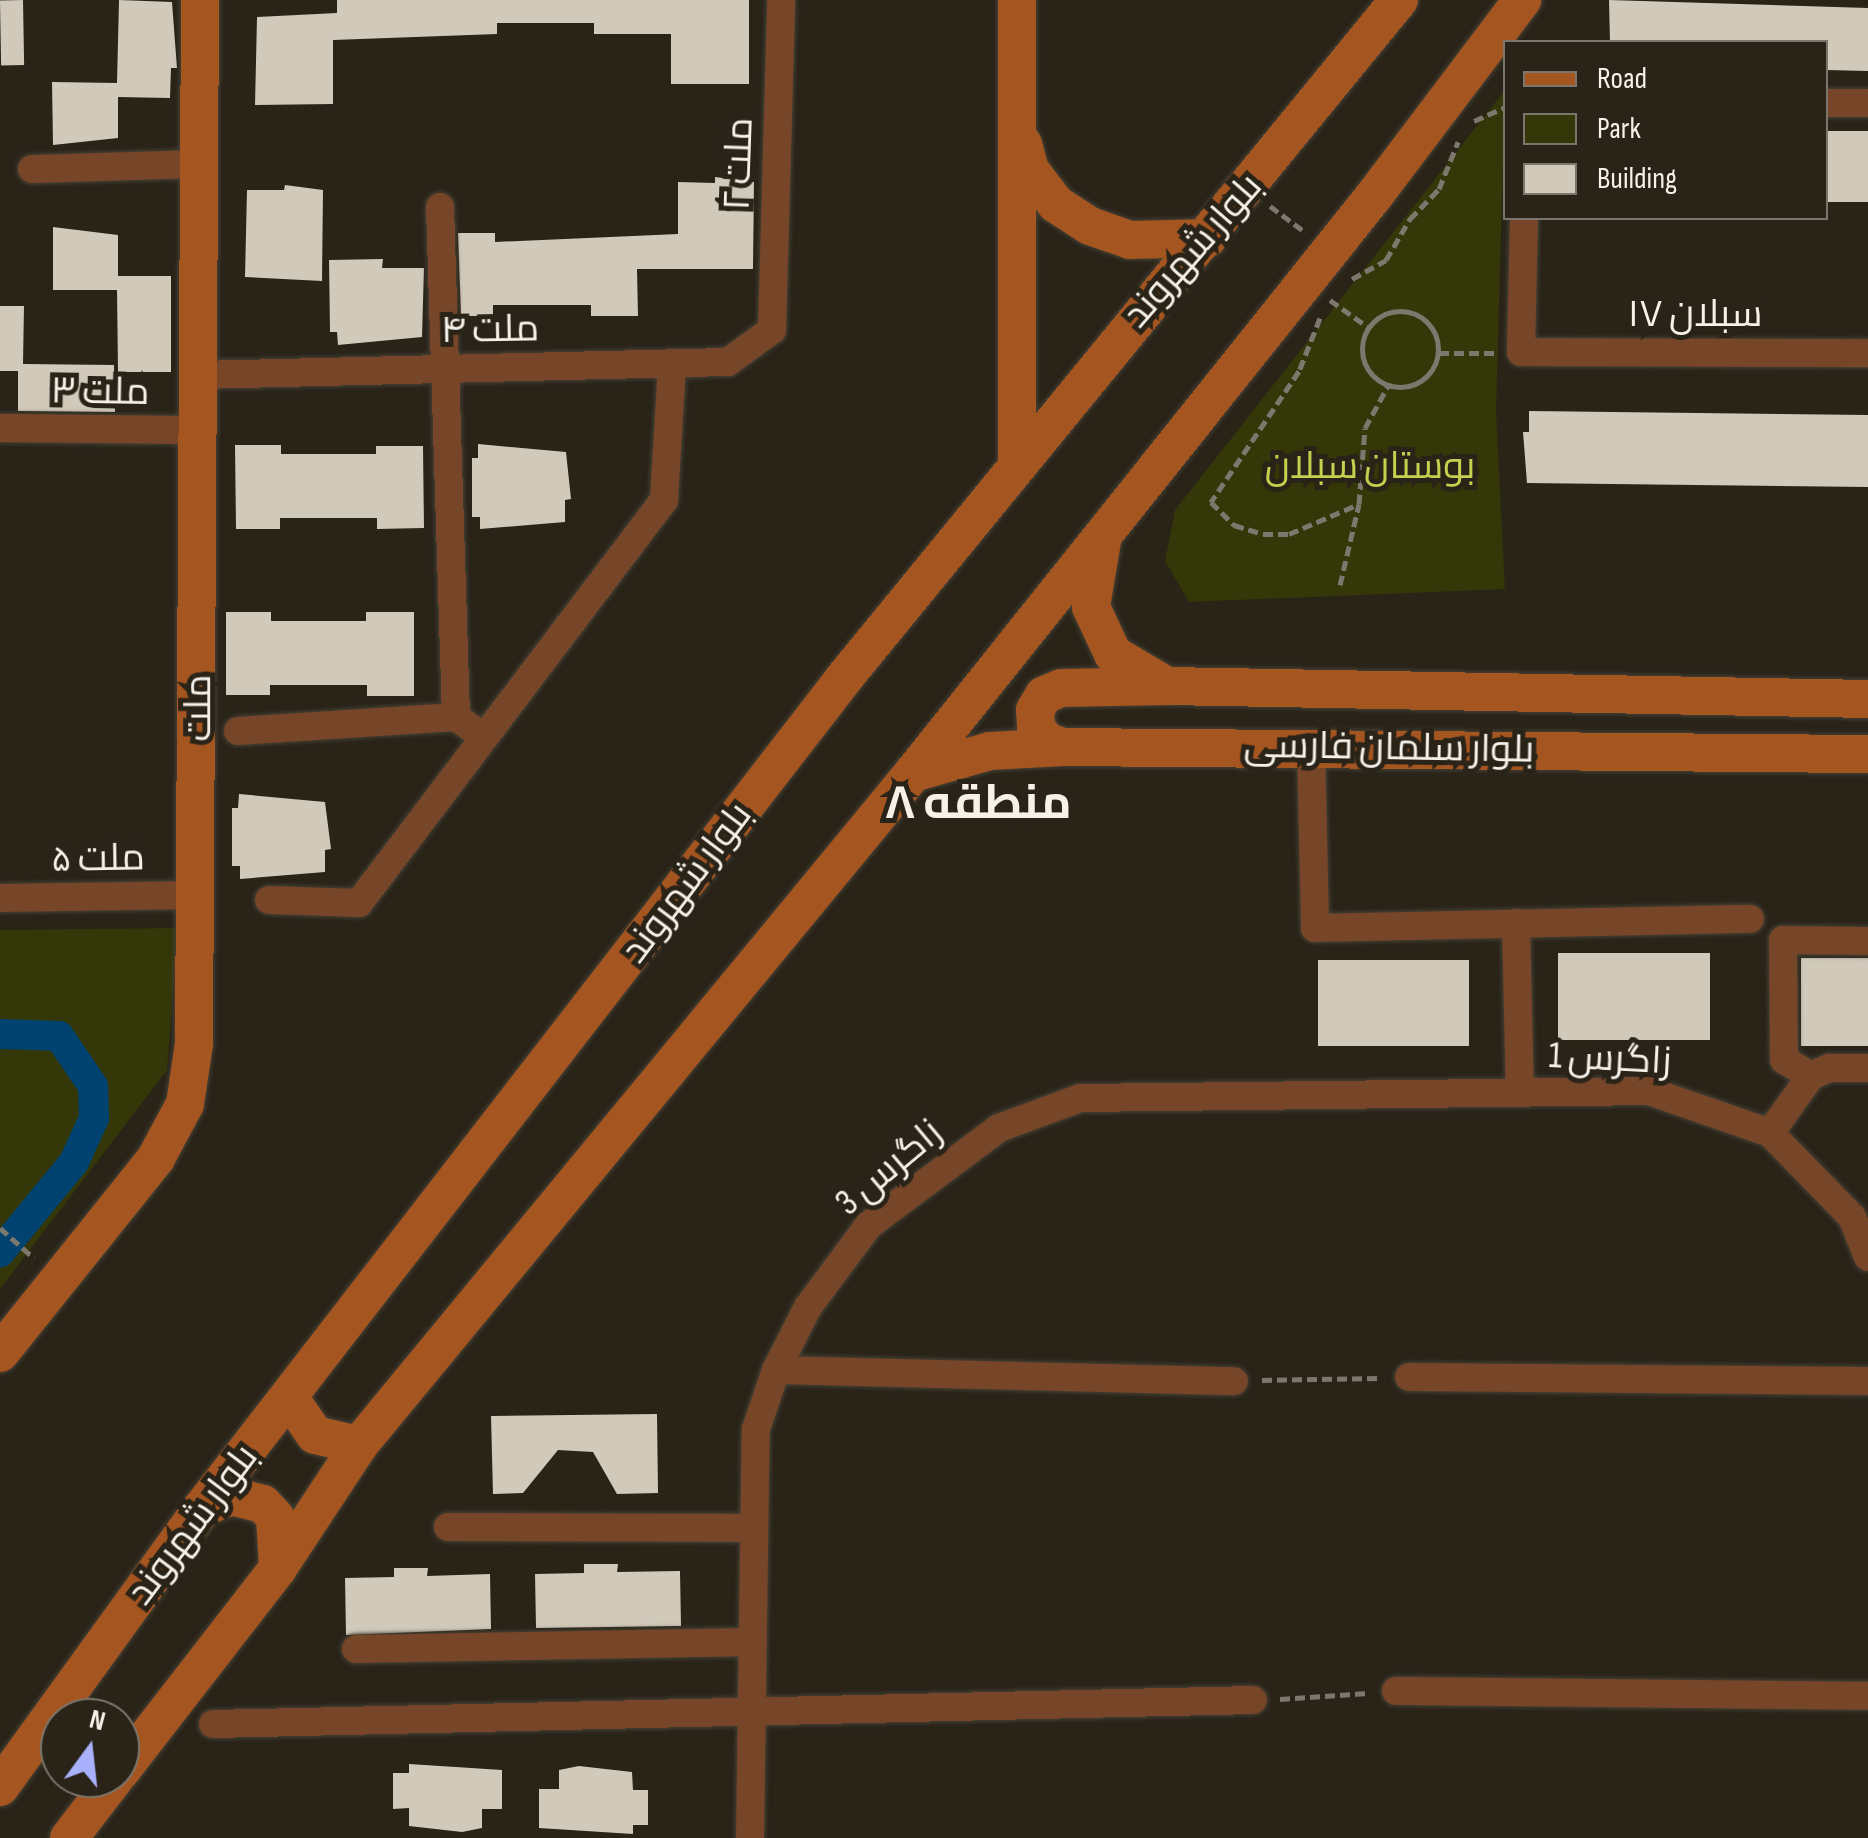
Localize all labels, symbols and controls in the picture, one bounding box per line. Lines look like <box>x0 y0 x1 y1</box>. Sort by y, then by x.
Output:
legend <box>1503 40 1828 220</box>
text: Road <box>1597 61 1647 97</box>
text: Park <box>1597 111 1641 147</box>
street label: ملت ۲ <box>715 117 763 211</box>
text: Building <box>1597 161 1677 197</box>
street label: بلوار شهروند <box>1114 165 1272 337</box>
street label: سبلان ۱۷ <box>1628 292 1762 338</box>
street label: ملت ۴ <box>440 306 540 354</box>
street label: ملت ۳ <box>50 368 150 416</box>
park label: بوستان سبلان <box>1265 444 1475 490</box>
street label: ملت <box>176 674 222 742</box>
street label: بلوار سلمان فارسی <box>1243 723 1535 773</box>
district label: منطقه ۸ <box>884 775 1072 833</box>
street label: بلوار شهروند <box>612 794 762 972</box>
street label: ملت ۵ <box>51 835 145 883</box>
street label: زاگرس 1 <box>1548 1033 1672 1085</box>
street label: زاگرس 3 <box>826 1110 952 1226</box>
street label: بلوار شهروند <box>118 1436 268 1614</box>
north arrow <box>40 1698 140 1798</box>
text: N <box>86 1703 109 1738</box>

